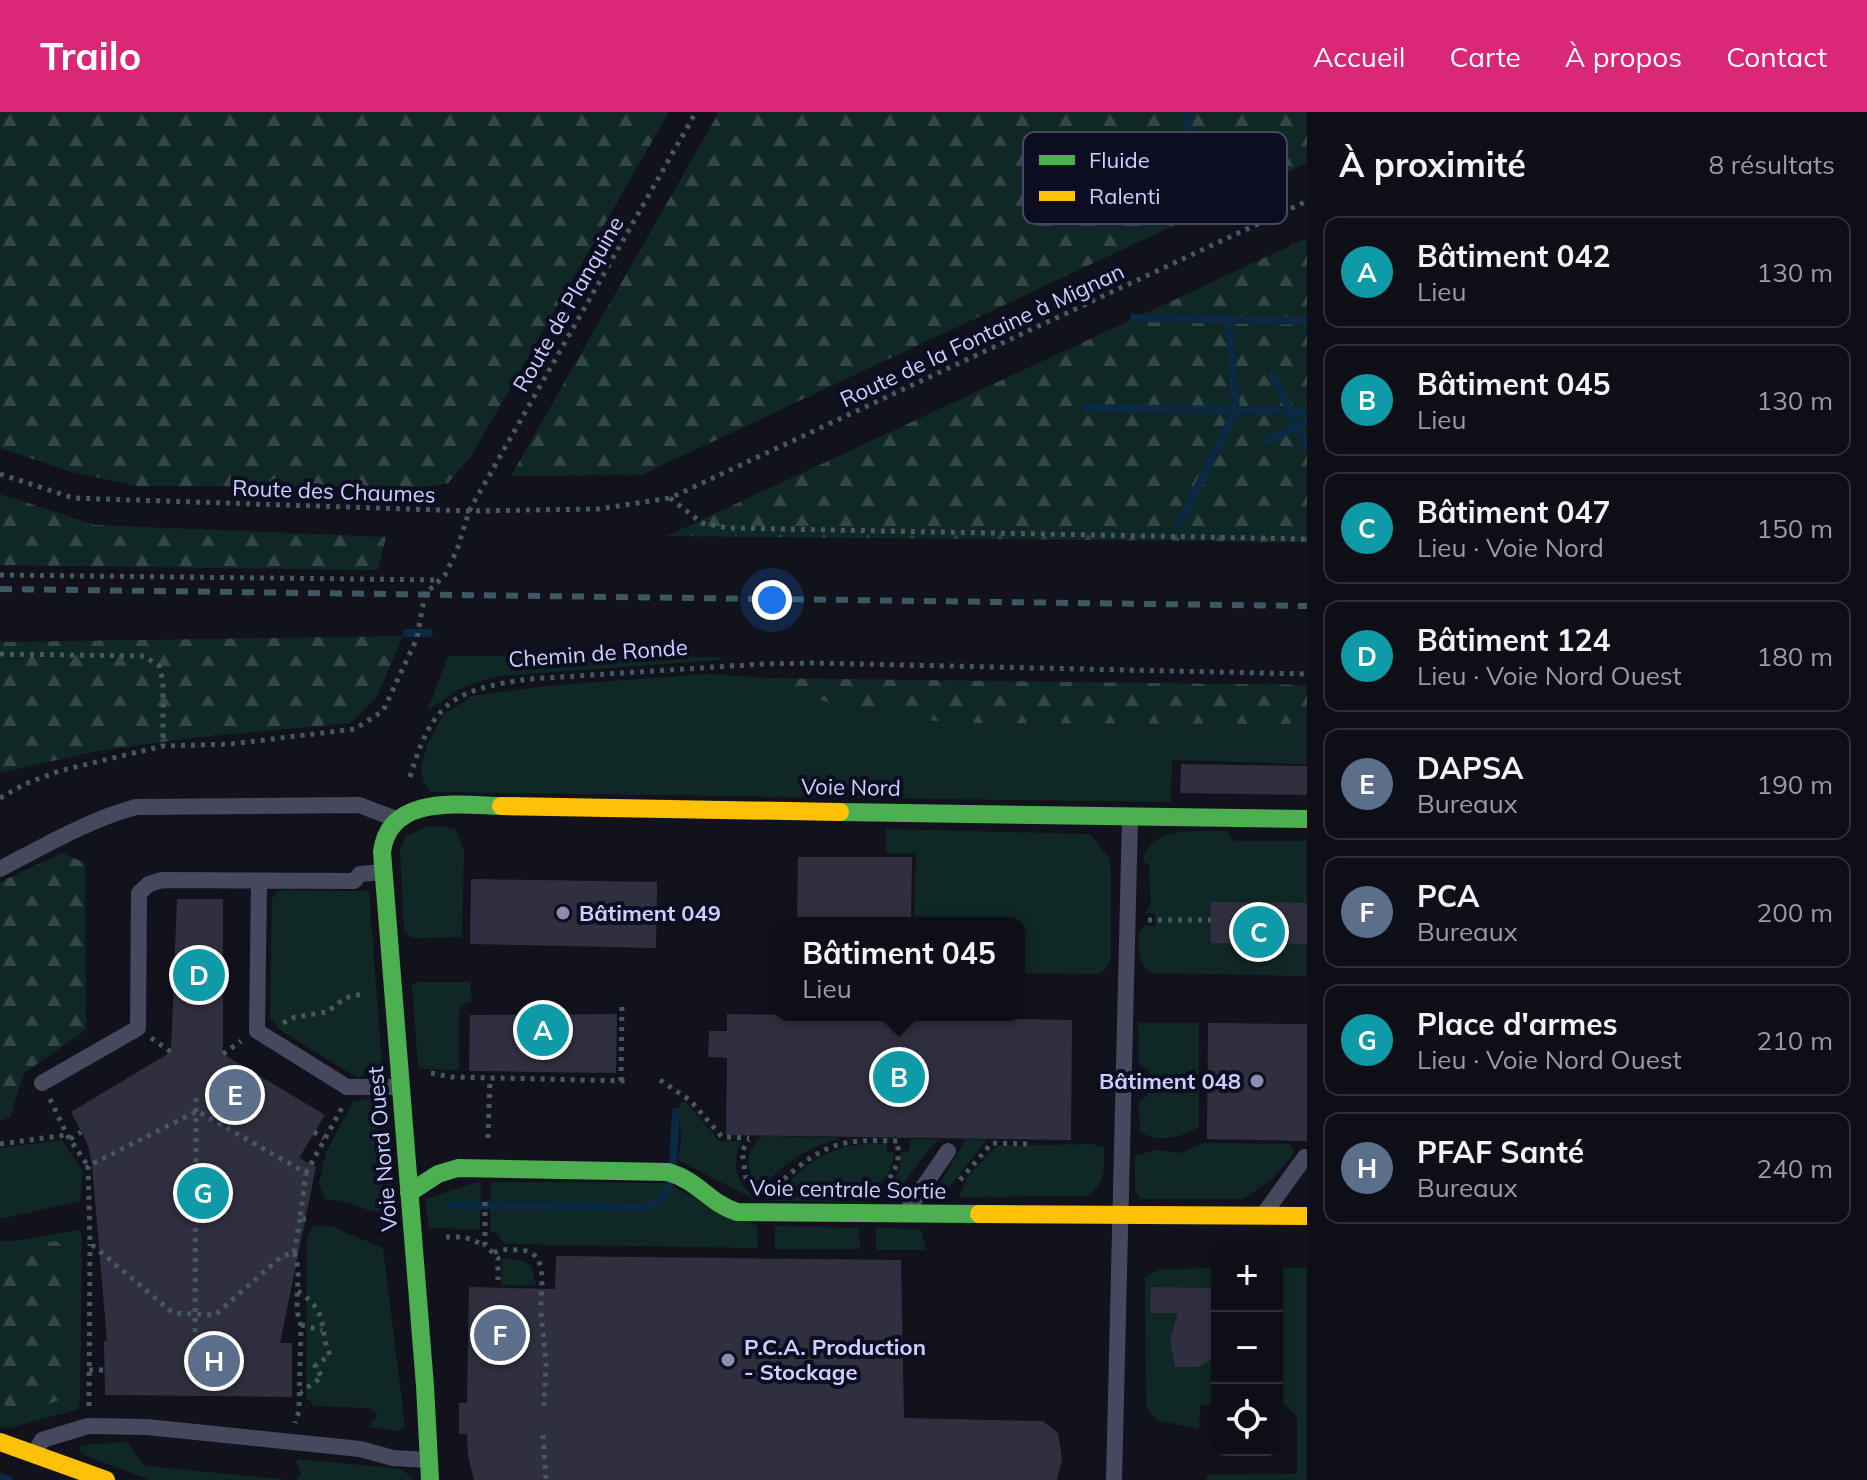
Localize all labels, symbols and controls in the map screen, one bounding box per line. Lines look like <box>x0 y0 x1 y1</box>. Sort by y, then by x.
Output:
text: Trailo <box>40 32 141 80</box>
text: Accueil <box>1313 39 1406 74</box>
text: Carte <box>1450 39 1521 74</box>
text: À propos <box>1565 39 1682 74</box>
text: Contact <box>1726 39 1827 74</box>
legend <box>1023 132 1287 224</box>
text: À proximité <box>1339 143 1526 186</box>
text: Fluide <box>1089 146 1150 174</box>
text: 8 résultats <box>1708 148 1835 181</box>
text: Ralenti <box>1089 182 1160 210</box>
street label: Route de Planquine <box>506 211 630 397</box>
text: Bâtiment 042 <box>1417 237 1611 275</box>
text: A <box>1357 256 1377 289</box>
text: 130 m <box>1757 256 1833 289</box>
street label: Route de la Fontaine à Mignan <box>836 257 1128 413</box>
text: Lieu <box>1417 275 1467 308</box>
text: Bâtiment 045 <box>1417 365 1611 403</box>
text: B <box>1358 384 1376 417</box>
text: 130 m <box>1757 384 1833 417</box>
text: Lieu <box>1417 403 1467 436</box>
street label: Route des Chaumes <box>232 473 436 509</box>
text: Bâtiment 047 <box>1417 493 1611 531</box>
text: C <box>1358 512 1376 545</box>
text: 150 m <box>1757 512 1833 545</box>
text: Lieu · Voie Nord <box>1417 531 1604 564</box>
your location <box>752 580 792 620</box>
text: Bâtiment 124 <box>1417 621 1611 659</box>
street label: Chemin de Ronde <box>507 633 689 673</box>
text: D <box>1357 640 1377 673</box>
text: 180 m <box>1757 640 1833 673</box>
text: Lieu · Voie Nord Ouest <box>1417 659 1682 692</box>
text: DAPSA <box>1417 749 1524 787</box>
text: E <box>1359 768 1375 801</box>
text: 190 m <box>1757 768 1833 801</box>
street label: Voie Nord <box>801 772 901 802</box>
text: Bureaux <box>1417 787 1518 820</box>
text: PCA <box>1417 877 1479 915</box>
text: F <box>1360 896 1374 929</box>
text: 200 m <box>1757 896 1833 929</box>
place label: Bâtiment 049 <box>579 899 721 927</box>
pin: C <box>1233 902 1285 962</box>
marker: Bâtiment 049 <box>554 904 572 922</box>
text: Bureaux <box>1417 915 1518 948</box>
popup <box>773 917 1025 1021</box>
text: Bâtiment 045 <box>802 934 996 972</box>
pin: D <box>173 945 225 1005</box>
text: Lieu <box>802 972 852 1005</box>
pin: A <box>517 1000 569 1060</box>
text: Place d'armes <box>1417 1005 1618 1043</box>
text: G <box>1357 1024 1377 1057</box>
text: 210 m <box>1757 1024 1833 1057</box>
text: Lieu · Voie Nord Ouest <box>1417 1043 1682 1076</box>
pin: B <box>873 1047 925 1107</box>
pin: E <box>209 1065 261 1125</box>
street label: Voie Nord Ouest <box>361 1065 403 1233</box>
place label: Bâtiment 048 <box>1099 1067 1241 1095</box>
marker: Bâtiment 048 <box>1248 1072 1266 1090</box>
text: PFAF Santé <box>1417 1133 1584 1171</box>
text: H <box>1357 1152 1377 1185</box>
text: 240 m <box>1757 1152 1833 1185</box>
pin: G <box>177 1163 229 1223</box>
text: Bureaux <box>1417 1171 1518 1204</box>
street label: Voie centrale Sortie <box>749 1173 947 1205</box>
map controls <box>1211 1240 1283 1456</box>
button: + <box>1211 1240 1283 1312</box>
pin: F <box>474 1305 526 1365</box>
button: − <box>1211 1312 1283 1384</box>
pin: H <box>188 1331 240 1391</box>
place label: P.C.A. Production - Stockage <box>744 1333 926 1386</box>
marker: P.C.A. Production - Stockage <box>719 1351 737 1369</box>
button: locate <box>1211 1384 1283 1456</box>

